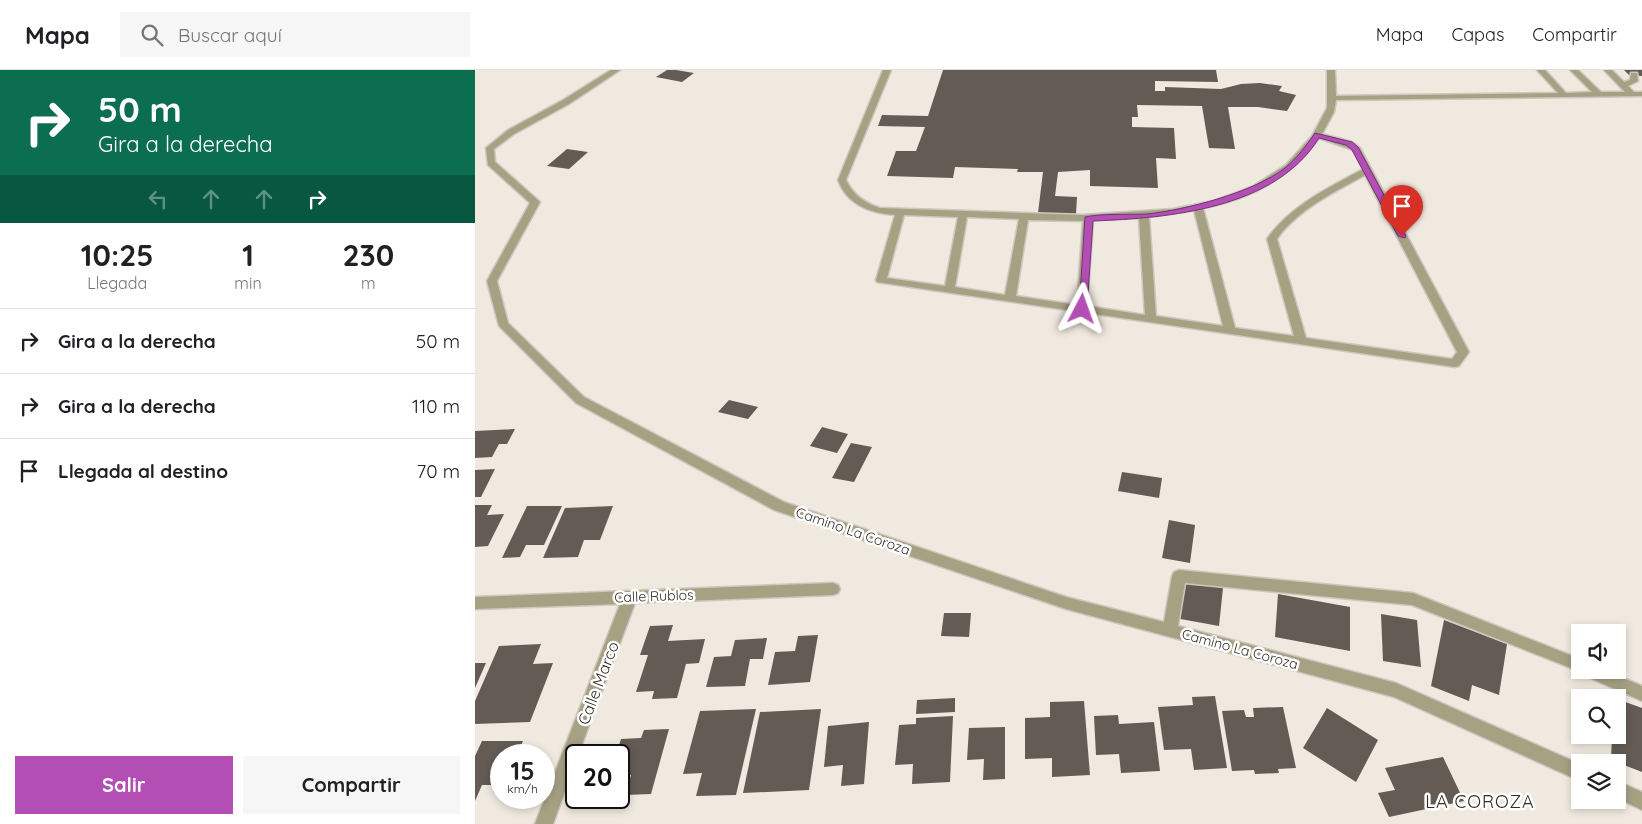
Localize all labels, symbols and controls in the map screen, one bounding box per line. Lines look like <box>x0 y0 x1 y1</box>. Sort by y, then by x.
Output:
search box <box>120 12 470 57</box>
text: Mapa <box>25 20 90 50</box>
icon: search <box>138 21 166 49</box>
text: Buscar aquí <box>178 23 282 47</box>
text: Mapa <box>1376 23 1423 46</box>
text: Capas <box>1451 23 1504 46</box>
text: Compartir <box>1532 23 1617 46</box>
text: 50 m <box>98 87 182 131</box>
icon: right <box>15 90 80 155</box>
text: Gira a la derecha <box>98 130 273 158</box>
icon: left <box>144 185 172 213</box>
icon: ahead <box>197 185 225 213</box>
icon: ahead <box>250 185 278 213</box>
icon: right <box>303 185 331 213</box>
pin <box>1381 185 1423 236</box>
icon: arrive <box>1388 192 1416 220</box>
text: 10:25 <box>81 236 154 274</box>
text: 1 <box>242 236 254 274</box>
text: 230 <box>342 236 394 274</box>
text: Llegada <box>87 273 147 293</box>
text: min <box>234 273 262 293</box>
text: m <box>361 273 376 293</box>
position arrow <box>1055 282 1107 334</box>
icon: right <box>15 327 43 355</box>
text: Gira a la derecha <box>58 329 216 353</box>
text: 50 m <box>416 329 460 353</box>
icon: right <box>15 392 43 420</box>
text: Gira a la derecha <box>58 394 216 418</box>
text: 110 m <box>412 394 460 418</box>
icon: arrive <box>15 457 43 485</box>
text: Llegada al destino <box>58 459 228 483</box>
text: 70 m <box>416 459 460 483</box>
street label: Camino La Coroza <box>793 503 913 559</box>
street label: Calle Rublos <box>614 586 694 606</box>
map controls <box>1571 624 1626 809</box>
button: sound <box>1571 624 1626 679</box>
street label: Camino La Coroza <box>1180 625 1300 673</box>
street label: Calle Marco <box>573 639 623 727</box>
button: search <box>1571 689 1626 744</box>
speed limit sign: 20 <box>565 744 630 809</box>
button: layers <box>1571 754 1626 809</box>
text: 15 <box>510 755 535 786</box>
button: Salir <box>15 756 233 814</box>
button: Compartir <box>243 756 460 814</box>
text: km/h <box>507 781 538 796</box>
district label: LA COROZA <box>1425 790 1535 813</box>

